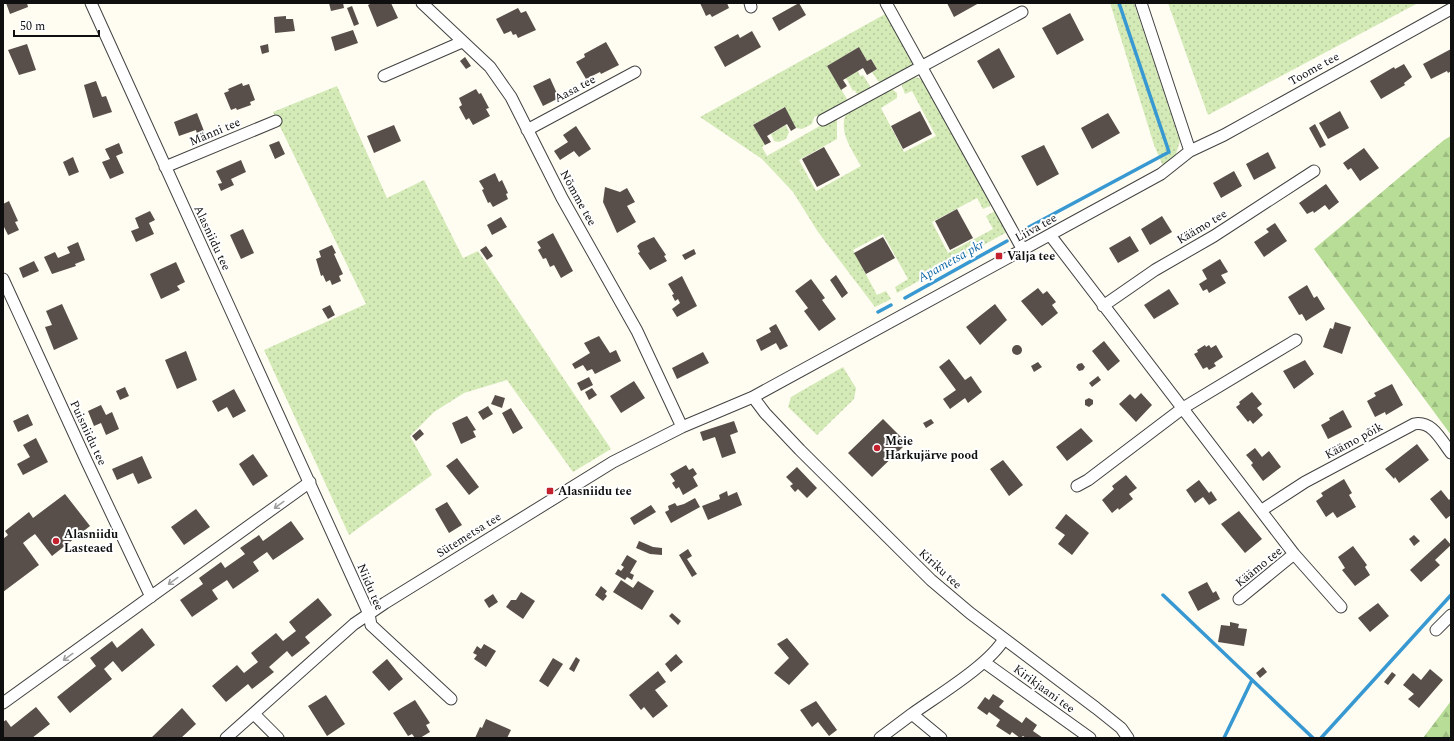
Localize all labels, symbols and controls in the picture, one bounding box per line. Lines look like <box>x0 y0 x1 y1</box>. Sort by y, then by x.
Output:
scale bar <box>14 12 99 38</box>
text: 50 m <box>20 17 45 36</box>
street label: Toome tee <box>1285 47 1343 91</box>
street label: Aasa tee <box>551 70 599 108</box>
street label: Männi tee <box>186 113 244 151</box>
street label: Nõmme tee <box>555 167 601 230</box>
street label: Alasniidu tee <box>189 202 236 274</box>
street label: Käämo tee <box>1173 204 1231 250</box>
street label: Liiva tee <box>1011 209 1061 247</box>
water label: Apametsa pkr <box>913 234 988 288</box>
place label: Välja tee <box>1007 247 1055 266</box>
marker: Välja tee <box>994 251 1004 261</box>
street label: Puisniidu tee <box>65 397 111 469</box>
street label: Käämo põik <box>1321 418 1387 464</box>
place label: Meie Harkujärve pood <box>885 432 978 465</box>
marker: Meie Harkujärve pood <box>872 443 882 453</box>
place label: Alasniidu tee <box>558 482 632 501</box>
marker: Alasniidu tee <box>545 486 555 496</box>
one-way arrow <box>273 501 284 509</box>
street label: Sütemetsa tee <box>433 507 505 563</box>
place label: Alasniidu Lasteaed <box>64 525 118 558</box>
marker: Alasniidu Lasteaed <box>51 536 61 546</box>
street label: Käämo tee <box>1231 542 1287 592</box>
street label: Kiriku tee <box>914 544 966 594</box>
street label: Niidu tee <box>352 561 388 614</box>
one-way arrow <box>168 577 179 586</box>
one-way arrow <box>62 653 73 661</box>
street label: Kirikjaani tee <box>1009 660 1079 718</box>

